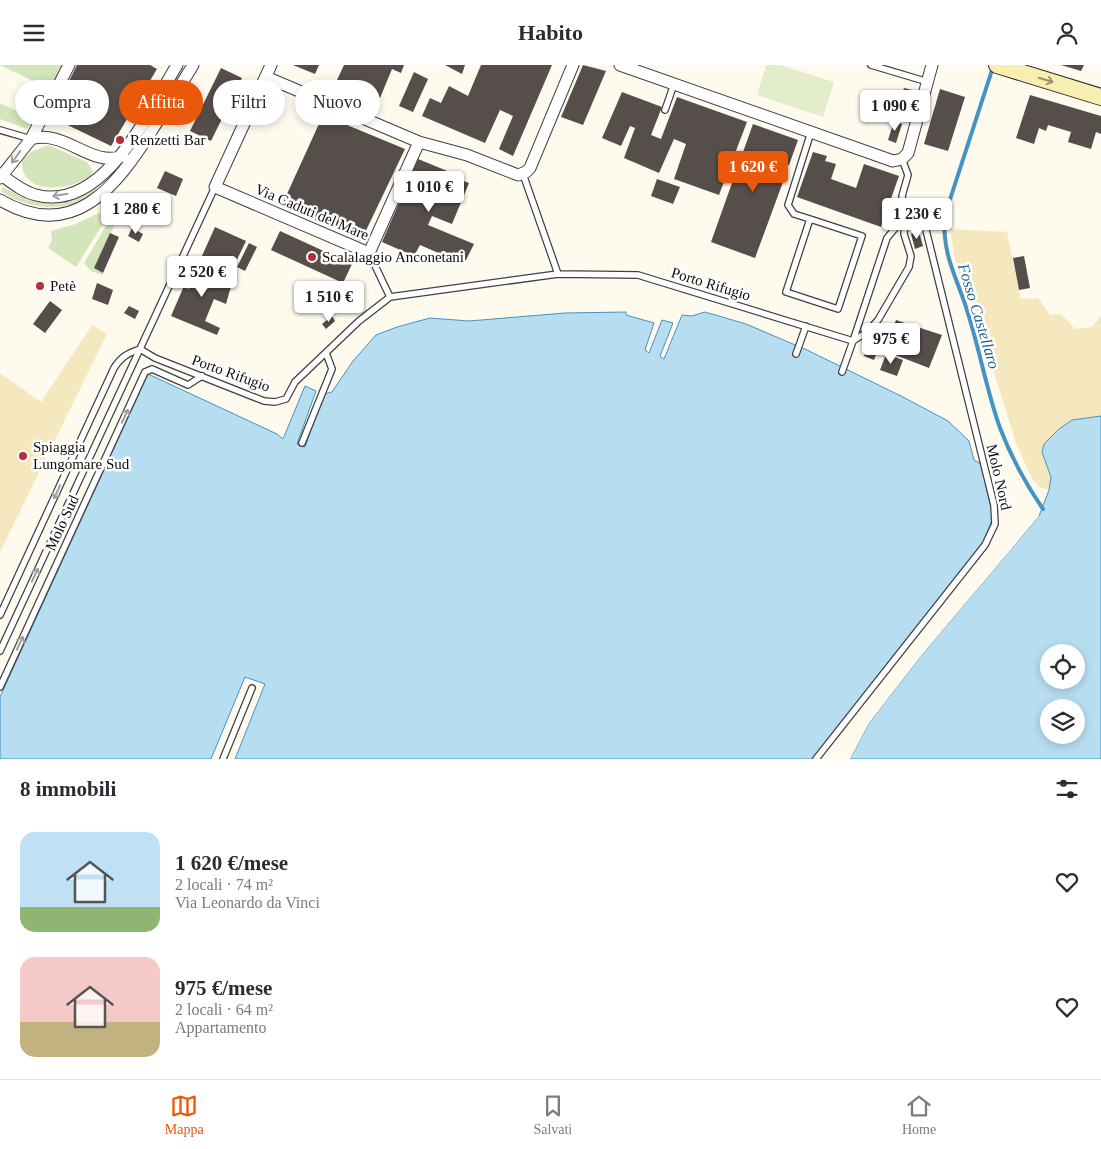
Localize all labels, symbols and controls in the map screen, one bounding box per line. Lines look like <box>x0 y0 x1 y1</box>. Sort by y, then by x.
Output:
icon: menu <box>20 19 48 47</box>
icon: person <box>1053 19 1081 47</box>
text: Habito <box>518 20 583 45</box>
one-way arrow <box>1038 76 1054 86</box>
chip: Compra <box>15 80 109 125</box>
chip: Affitta <box>119 80 203 125</box>
chip: Filtri <box>213 80 285 125</box>
chip: Nuovo <box>295 80 380 125</box>
pin: 1 090 € <box>849 89 941 132</box>
text: 1 090 € <box>871 97 919 114</box>
place label: Renzetti Bar <box>130 132 205 148</box>
marker: Renzetti Bar <box>114 134 126 146</box>
one-way arrow <box>11 150 21 164</box>
pin: 1 620 € <box>707 151 799 193</box>
text: 1 620 € <box>729 158 777 175</box>
pin: 1 010 € <box>383 171 475 213</box>
text: 1 010 € <box>405 178 453 195</box>
street label: Via Caduti del Mare <box>253 181 372 243</box>
one-way arrow <box>52 190 68 200</box>
pin: 1 280 € <box>90 193 182 235</box>
pin: 1 230 € <box>871 197 963 240</box>
text: 1 280 € <box>112 200 160 217</box>
text: 1 230 € <box>893 205 941 222</box>
place label: Scalalaggio Anconetani <box>322 249 464 265</box>
marker: Scalalaggio Anconetani <box>306 251 318 263</box>
pin: 2 520 € <box>156 255 248 298</box>
water label: Fosso Castellaro <box>955 260 1003 371</box>
text: 2 520 € <box>178 263 226 280</box>
street label: Porto Rifugio <box>669 264 753 304</box>
place label: Petè <box>50 278 76 294</box>
marker: Petè <box>34 280 46 292</box>
pin: 1 510 € <box>283 281 375 323</box>
text: 1 510 € <box>305 288 353 305</box>
pin: 975 € <box>856 323 926 365</box>
text: 975 € <box>873 330 909 347</box>
street label: Porto Rifugio <box>190 351 272 395</box>
one-way arrow <box>121 409 130 424</box>
place label: Spiaggia Lungomare Sud <box>33 439 130 472</box>
street label: Molo Nord <box>984 443 1014 512</box>
marker: Spiaggia Lungomare Sud <box>17 450 29 462</box>
one-way arrow <box>51 484 61 499</box>
street label: Molo Sud <box>42 492 82 553</box>
one-way arrow <box>31 568 41 583</box>
one-way arrow <box>16 636 26 651</box>
map controls <box>1040 644 1085 744</box>
button: locate <box>1040 644 1085 689</box>
button: layers <box>1040 699 1085 744</box>
icon: filters <box>1053 775 1081 803</box>
text: 8 immobili <box>20 777 116 801</box>
text: 1 620 €/mese <box>175 851 288 875</box>
icon: home <box>60 852 120 912</box>
icon: heart <box>1053 868 1081 896</box>
text: 2 locali · 74 m² <box>175 876 273 893</box>
text: Via Leonardo da Vinci <box>175 894 320 911</box>
text: 975 €/mese <box>175 976 272 1000</box>
icon: home <box>60 977 120 1037</box>
icon: heart <box>1053 993 1081 1021</box>
text: 2 locali · 64 m² <box>175 1001 273 1018</box>
text: Appartamento <box>175 1019 267 1036</box>
tab: Mappa <box>165 1092 204 1138</box>
tab: Salvati <box>533 1092 572 1138</box>
tab: Home <box>902 1092 936 1138</box>

